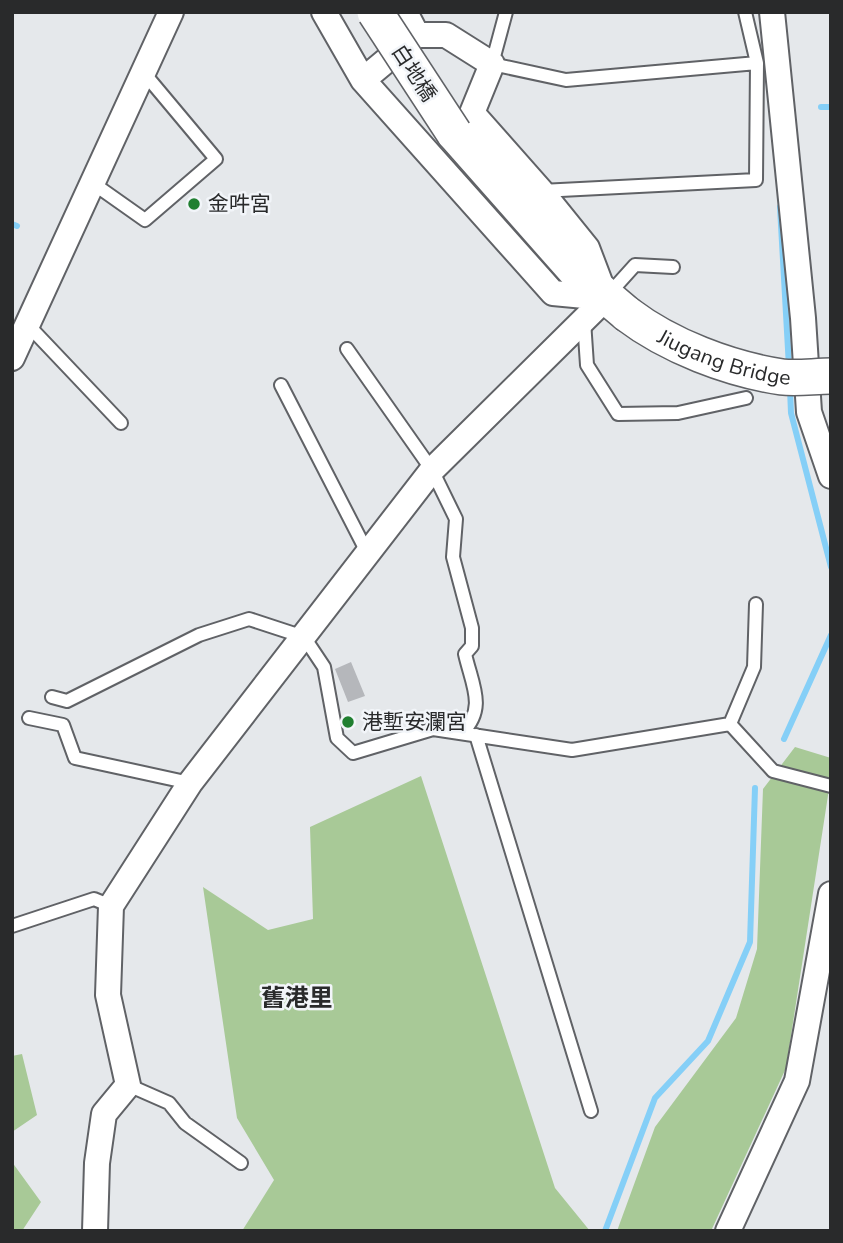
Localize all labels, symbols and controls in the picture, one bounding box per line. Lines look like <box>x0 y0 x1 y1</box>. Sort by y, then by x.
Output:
street label: 白地橋 <box>385 39 443 107</box>
place label: 金吽宮 <box>208 190 271 218</box>
marker: 金吽宮 <box>186 196 202 212</box>
street label: Jiugang Bridge <box>652 322 792 392</box>
place label: 港塹安瀾宮 <box>362 708 467 736</box>
marker: 港塹安瀾宮 <box>340 714 356 730</box>
district label: 舊港里 <box>261 982 333 1014</box>

